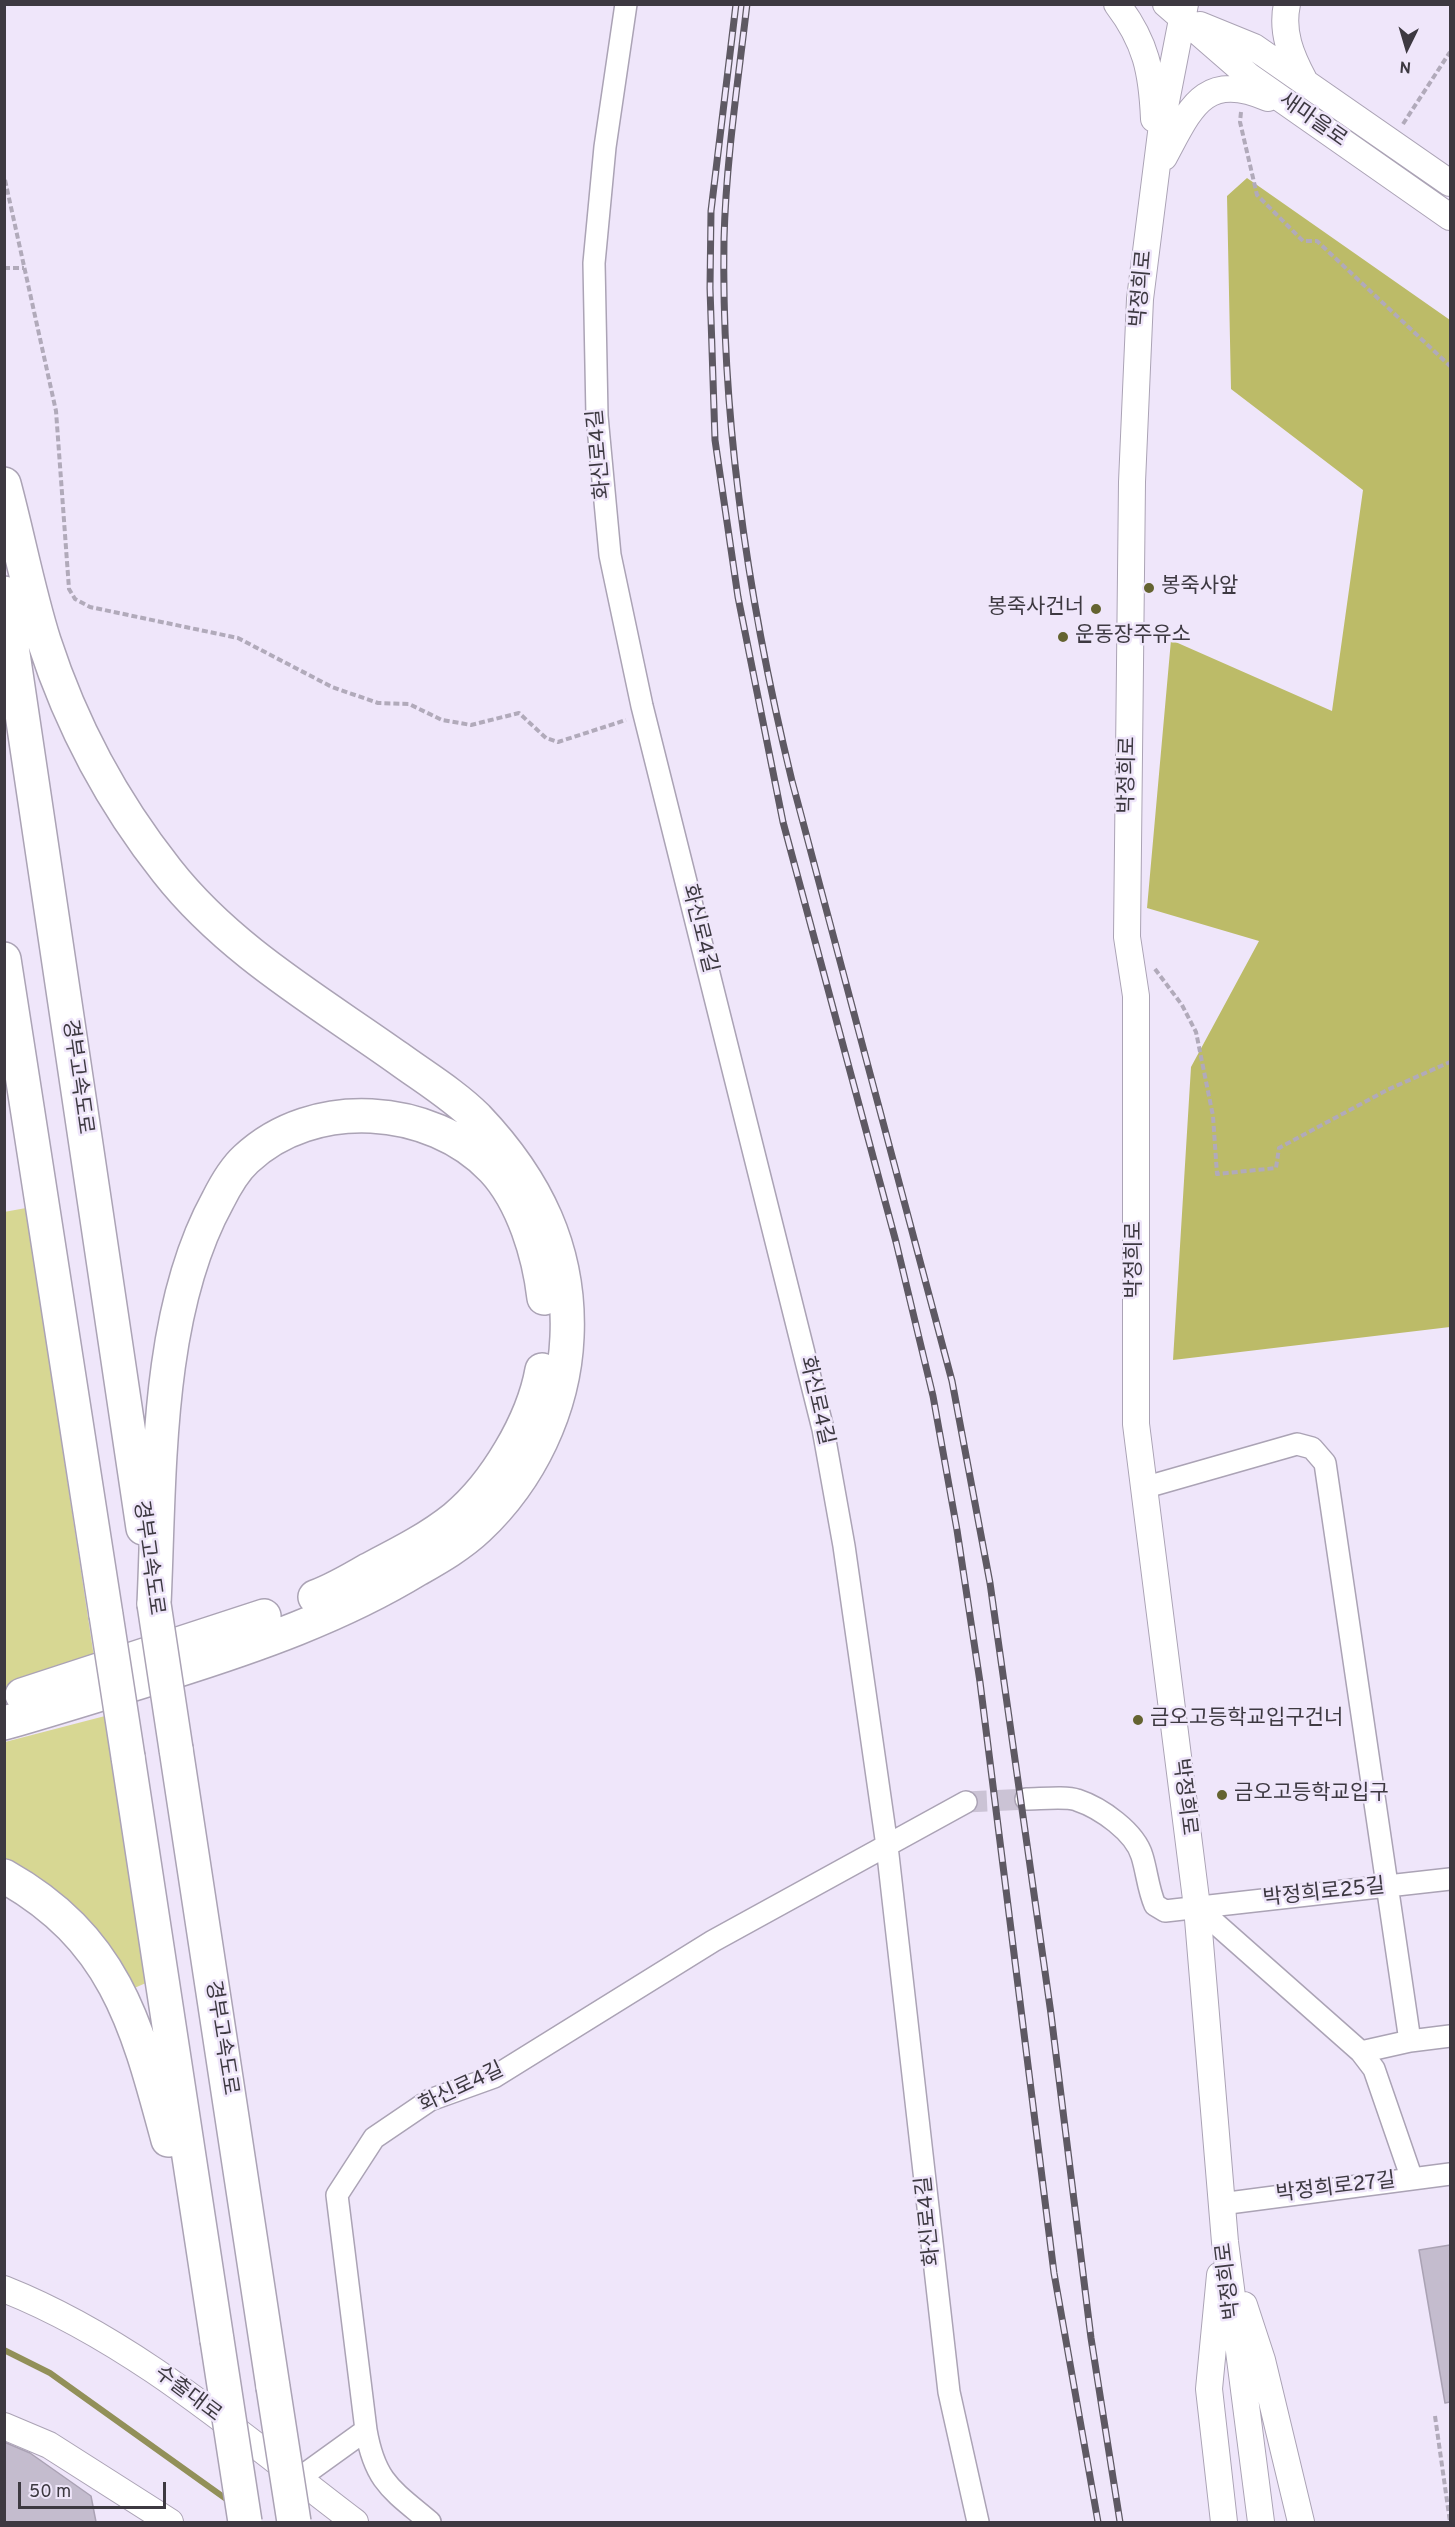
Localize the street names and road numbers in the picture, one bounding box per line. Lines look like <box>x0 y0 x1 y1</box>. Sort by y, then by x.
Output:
street label: 새마을로 <box>1273 89 1351 153</box>
street label: 박정희로 <box>1127 249 1159 329</box>
street label: 화신로4길 <box>585 408 617 500</box>
street label: 박정희로 <box>1116 736 1142 814</box>
street label: 화신로4길 <box>675 882 721 976</box>
street label: 경부고속도로 <box>55 1018 97 1136</box>
street label: 박정희로 <box>1123 1221 1149 1299</box>
street label: 화신로4길 <box>793 1354 837 1448</box>
street label: 경부고속도로 <box>126 1499 168 1617</box>
street label: 박정희로 <box>1166 1757 1200 1837</box>
street label: 박정희로25길 <box>1262 1875 1386 1913</box>
street label: 경부고속도로 <box>198 1979 242 2097</box>
street label: 화신로4길 <box>416 2058 508 2120</box>
street label: 박정희로27길 <box>1275 2169 1397 2209</box>
street label: 화신로4길 <box>913 2175 947 2267</box>
street label: 박정희로 <box>1213 2241 1247 2321</box>
street label: 수출대로 <box>149 2362 225 2428</box>

